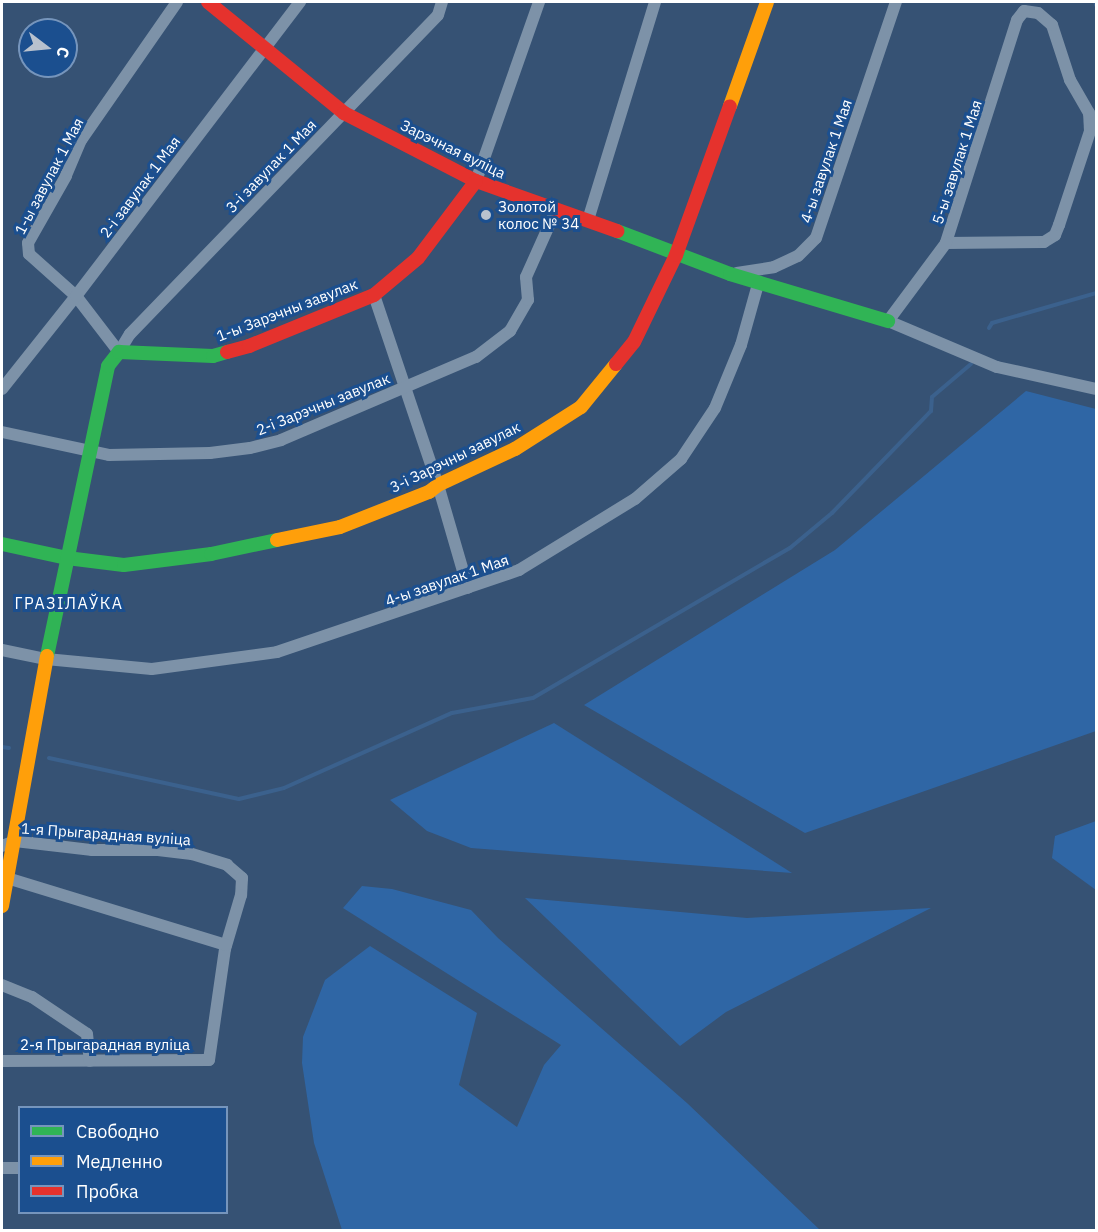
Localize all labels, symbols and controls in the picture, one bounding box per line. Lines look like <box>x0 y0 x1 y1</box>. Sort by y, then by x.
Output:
north arrow <box>18 18 78 78</box>
text: С <box>52 45 74 60</box>
street label: 4-ы завулак 1 Мая <box>796 97 856 225</box>
street label: 5-ы завулак 1 Мая <box>928 98 986 226</box>
street label: 1-ы завулак 1 Мая <box>11 115 87 237</box>
street label: 3-і завулак 1 Мая <box>222 116 320 216</box>
street label: Зарэчная вуліца <box>398 116 508 182</box>
street label: 2-і завулак 1 Мая <box>96 133 184 241</box>
place label: Золотой колос № 34 <box>498 197 579 232</box>
marker: Золотой колос № 34 <box>479 208 493 222</box>
street label: 1-ы Зарэчны завулак <box>214 275 360 345</box>
street label: 2-і Зарэчны завулак <box>254 369 392 439</box>
street label: 3-і Зарэчны завулак <box>387 418 523 496</box>
street label: 4-ы завулак 1 Мая <box>383 550 511 610</box>
district label: ГРАЗІЛАЎКА <box>14 593 124 613</box>
street label: 1-я Прыгарадная вуліца <box>21 819 191 849</box>
street label: 2-я Прыгарадная вуліца <box>20 1036 190 1054</box>
legend <box>18 1106 228 1214</box>
text: Свободно <box>76 1120 159 1143</box>
text: Медленно <box>76 1150 163 1173</box>
text: Пробка <box>76 1180 139 1203</box>

